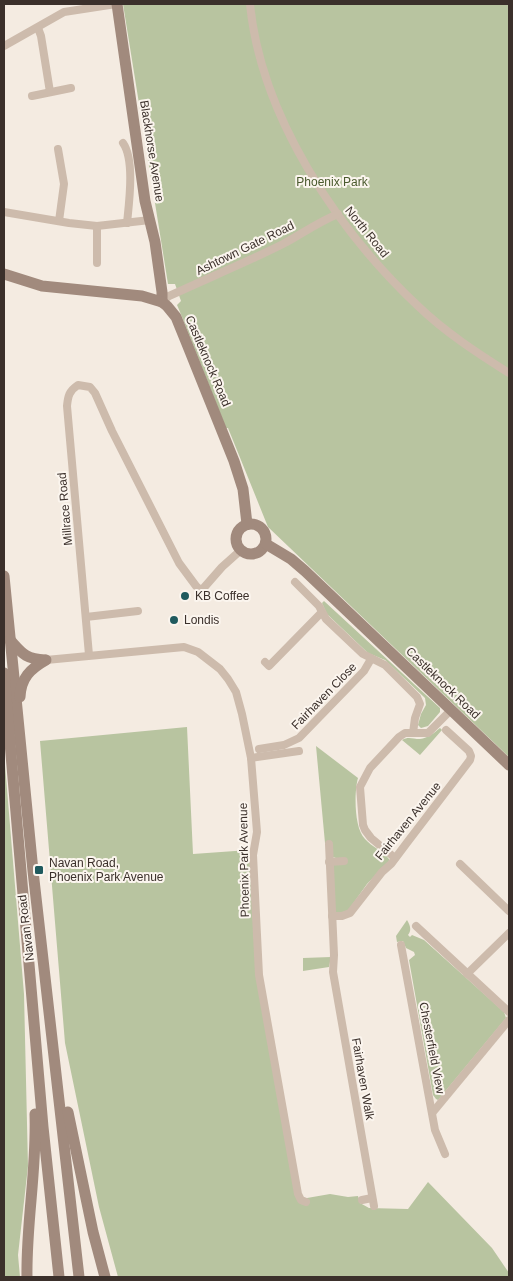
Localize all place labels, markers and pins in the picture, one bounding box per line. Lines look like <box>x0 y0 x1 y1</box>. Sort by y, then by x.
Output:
place label: KB Coffee <box>195 589 250 603</box>
marker: KB Coffee <box>179 590 191 602</box>
place label: Londis <box>184 613 219 627</box>
marker: Londis <box>168 614 180 626</box>
place label: Navan Road, Phoenix Park Avenue <box>49 856 164 884</box>
marker: Navan Road, Phoenix Park Avenue <box>33 864 45 876</box>

